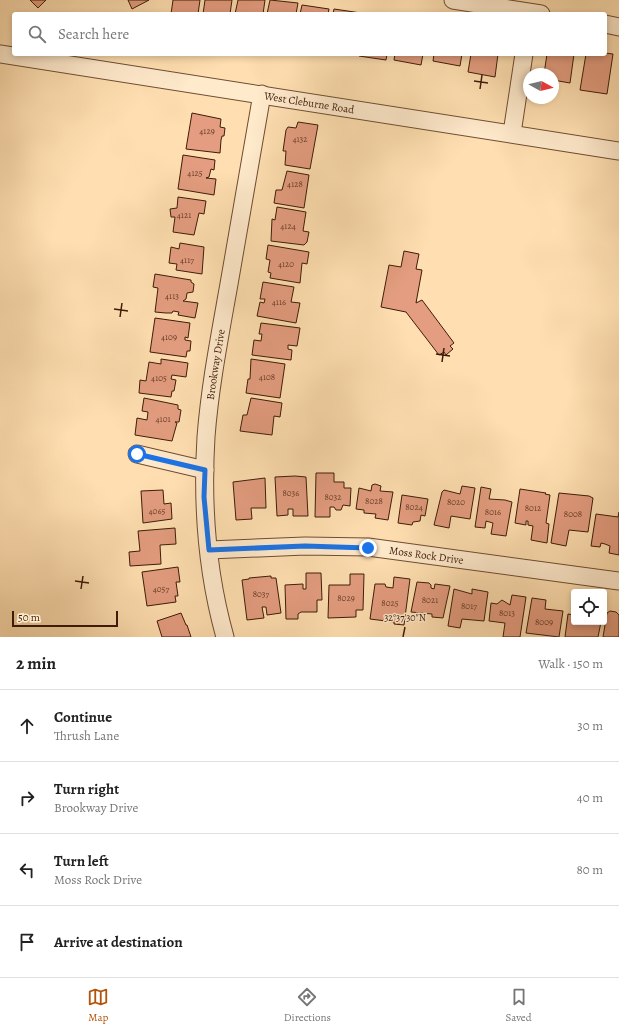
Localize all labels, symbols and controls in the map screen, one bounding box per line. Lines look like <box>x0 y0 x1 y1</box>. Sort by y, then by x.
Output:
search box <box>12 12 607 56</box>
icon: search <box>26 23 48 45</box>
text: Search here <box>58 24 129 44</box>
north arrow <box>523 68 559 104</box>
street label: West Cleburne Road <box>262 88 355 117</box>
house number: 4129 <box>199 125 215 137</box>
house number: 4132 <box>292 133 308 145</box>
house number: 4125 <box>187 167 203 179</box>
house number: 4128 <box>287 178 303 190</box>
house number: 4121 <box>177 209 191 221</box>
house number: 4124 <box>280 220 296 232</box>
house number: 4117 <box>180 254 194 266</box>
house number: 4120 <box>278 258 294 270</box>
house number: 4113 <box>165 290 179 302</box>
house number: 4116 <box>272 296 286 308</box>
street label: Brookway Drive <box>202 328 228 401</box>
house number: 4109 <box>161 331 177 343</box>
house number: 4108 <box>259 371 275 383</box>
house number: 4105 <box>151 372 167 384</box>
house number: 4101 <box>155 413 171 425</box>
route start <box>128 445 146 463</box>
house number: 8036 <box>282 487 300 499</box>
house number: 8032 <box>324 491 342 503</box>
house number: 8028 <box>365 495 383 507</box>
house number: 8020 <box>447 496 465 508</box>
house number: 8024 <box>405 501 423 513</box>
house number: 8012 <box>525 502 542 514</box>
house number: 4065 <box>149 505 166 517</box>
house number: 8016 <box>485 506 501 518</box>
house number: 8008 <box>564 508 582 520</box>
route end <box>359 539 377 557</box>
street label: Moss Rock Drive <box>388 542 464 567</box>
house number: 4057 <box>153 583 169 595</box>
house number: 8037 <box>253 588 270 600</box>
map controls <box>571 589 607 625</box>
button: locate <box>571 589 607 625</box>
house number: 8029 <box>337 592 355 604</box>
house number: 8021 <box>422 594 438 606</box>
house number: 8025 <box>381 597 399 609</box>
house number: 8017 <box>461 600 477 612</box>
house number: 8013 <box>499 607 515 619</box>
scale bar <box>12 609 118 628</box>
text: 50 m <box>18 610 40 625</box>
text: 32°37'30"N <box>384 611 426 624</box>
house number: 8009 <box>535 616 553 628</box>
text: 2 min <box>16 652 56 675</box>
text: Walk · 150 m <box>538 655 603 672</box>
text: Continue <box>54 707 112 727</box>
icon: ahead <box>16 715 38 737</box>
text: 30 m <box>577 717 603 734</box>
text: Thrush Lane <box>54 727 119 744</box>
text: Turn right <box>54 779 119 799</box>
icon: right <box>16 787 38 809</box>
text: 40 m <box>577 789 603 806</box>
text: Brookway Drive <box>54 799 138 816</box>
text: Turn left <box>54 851 109 871</box>
icon: left <box>16 859 38 881</box>
text: 80 m <box>576 861 603 878</box>
text: Moss Rock Drive <box>54 871 142 888</box>
icon: arrive <box>16 931 38 953</box>
text: Arrive at destination <box>54 932 183 952</box>
tab: Map <box>87 986 109 1025</box>
tab: Directions <box>284 986 331 1025</box>
tab: Saved <box>506 986 532 1025</box>

